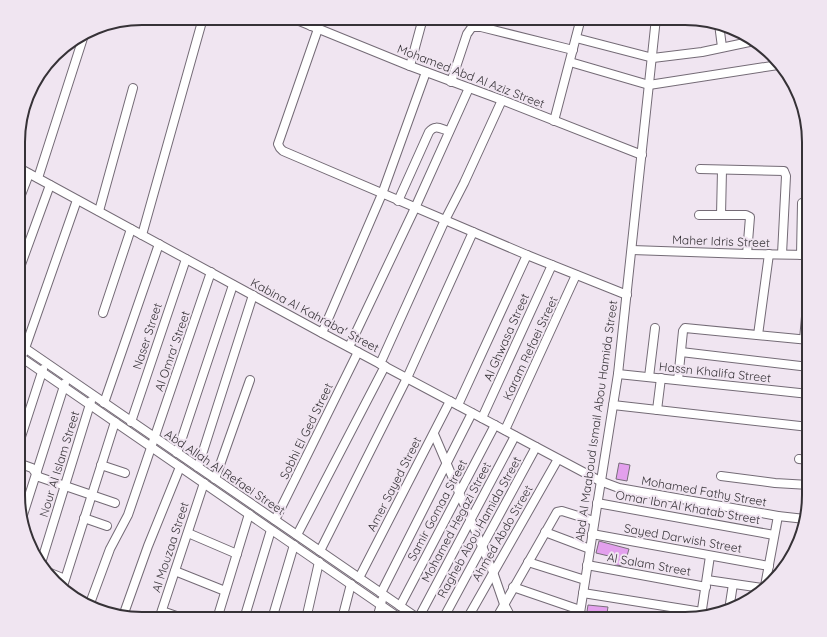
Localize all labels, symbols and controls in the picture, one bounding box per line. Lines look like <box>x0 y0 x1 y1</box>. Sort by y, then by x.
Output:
street label: Mohamed Abd Al Aziz Street <box>395 41 547 111</box>
street label: Maher Idris Street <box>672 232 770 250</box>
street label: Kabina Al Kahraba' Street <box>248 275 382 355</box>
street label: Al Ghwasa Street <box>480 291 532 383</box>
street label: Karam Refaei Street <box>499 294 561 402</box>
street label: Abd Al Maaboud Ismail Abou Hamida Street <box>572 299 620 543</box>
street label: Naser Street <box>129 301 165 371</box>
street label: Al Omra' Street <box>151 309 193 393</box>
street label: Hassn Khalifa Street <box>658 359 772 385</box>
street label: Sobhi El Ged Street <box>276 380 336 482</box>
street label: Nour Al Islam Street <box>36 409 82 519</box>
street label: Abd Allah Al Refaei Street <box>162 426 288 518</box>
street label: Amer Sayed Street <box>364 434 424 534</box>
street label: Ragheb Abou Hamida Street <box>434 454 524 600</box>
street label: Samir Gomaa Street <box>404 457 470 563</box>
street label: Mohamed Hegazi Street <box>418 459 494 585</box>
street label: Mohamed Fathy Street <box>640 473 768 509</box>
street label: Ahmed Abdo Street <box>468 482 536 584</box>
street label: Omar Ibn Al Khatab Street <box>615 487 761 527</box>
street label: Al Mouzaa Street <box>148 500 192 594</box>
street label: Sayed Darwish Street <box>623 520 743 556</box>
street label: Al Salam Street <box>606 549 692 579</box>

